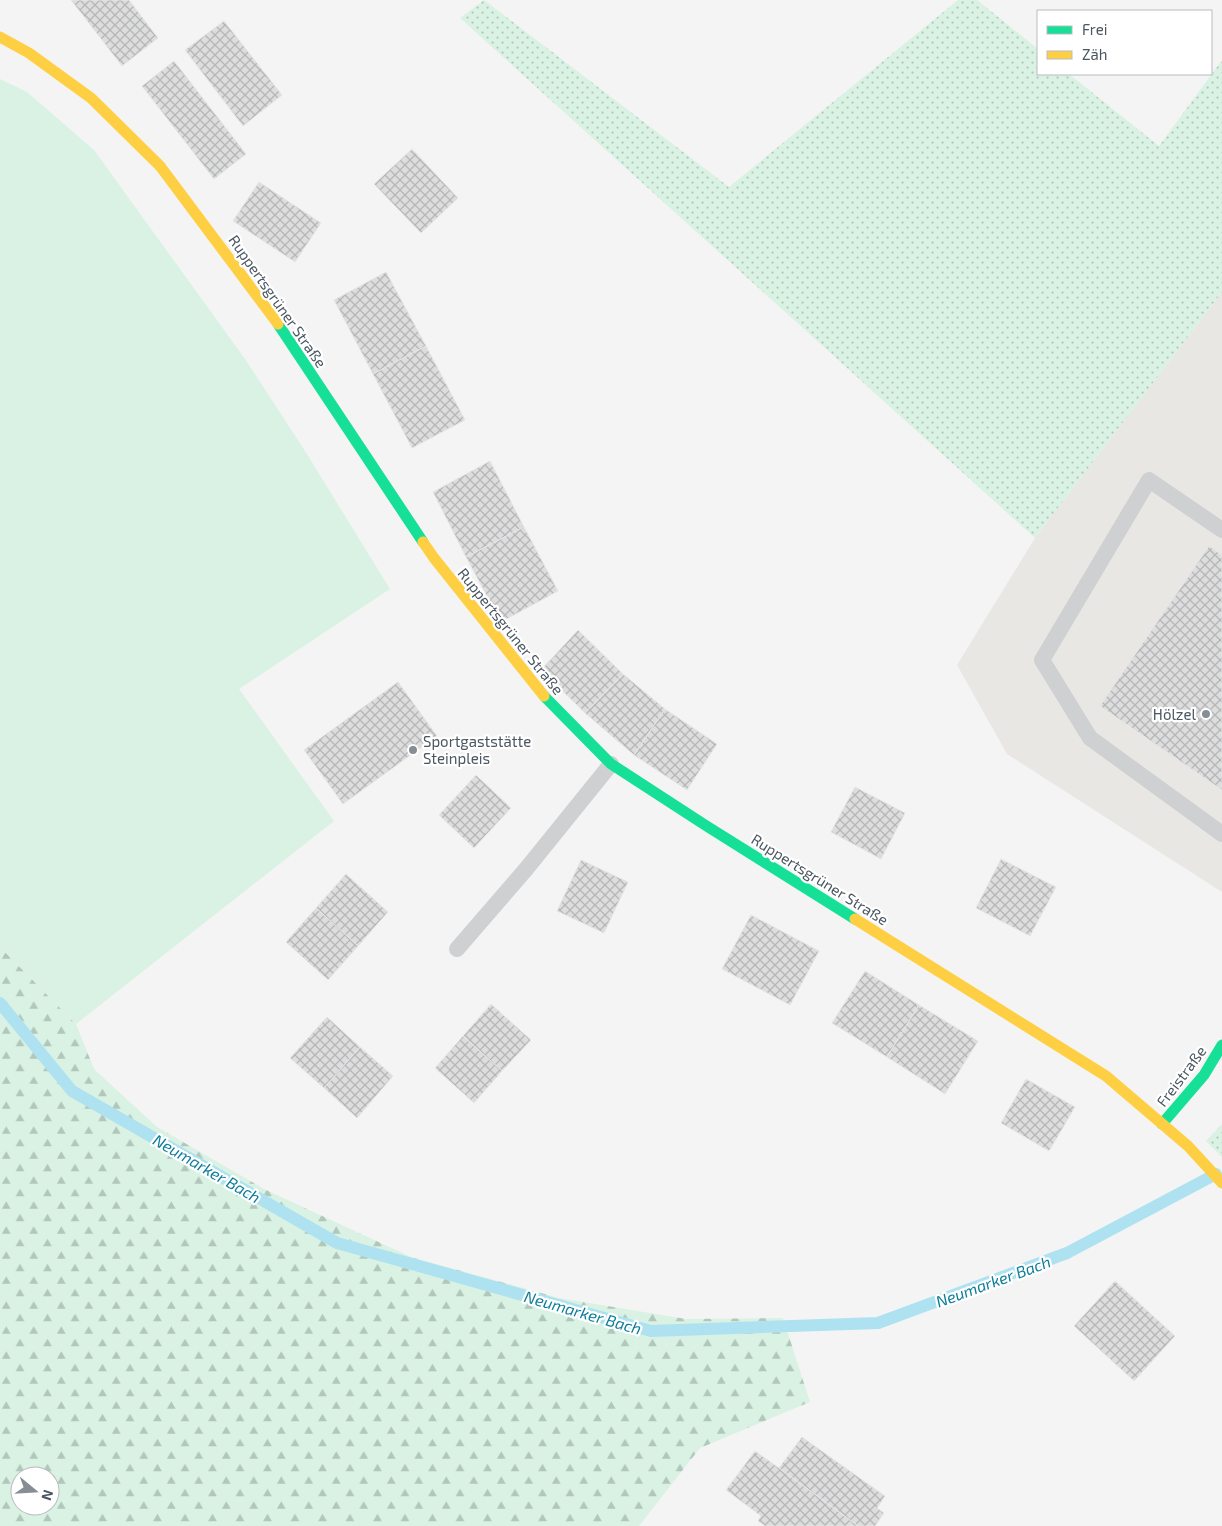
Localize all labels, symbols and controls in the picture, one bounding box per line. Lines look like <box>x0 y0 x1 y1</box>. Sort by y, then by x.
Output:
legend <box>1037 10 1212 75</box>
text: Frei <box>1082 20 1107 38</box>
text: Zäh <box>1082 45 1107 63</box>
street label: Ruppertsgrüner Straße <box>225 231 331 371</box>
street label: Ruppertsgrüner Straße <box>454 564 568 698</box>
place label: Hölzel <box>1153 705 1197 723</box>
marker: Hölzel <box>1200 708 1212 720</box>
place label: Sportgaststätte Steinpleis <box>423 732 531 767</box>
marker: Sportgaststätte Steinpleis <box>407 744 419 756</box>
street label: Ruppertsgrüner Straße <box>748 830 892 928</box>
street label: Freistraße <box>1152 1042 1210 1110</box>
water label: Neumarker Bach <box>150 1130 264 1206</box>
water label: Neumarker Bach <box>933 1251 1053 1311</box>
water label: Neumarker Bach <box>522 1286 644 1338</box>
north arrow <box>10 1466 60 1516</box>
text: N <box>38 1488 57 1503</box>

